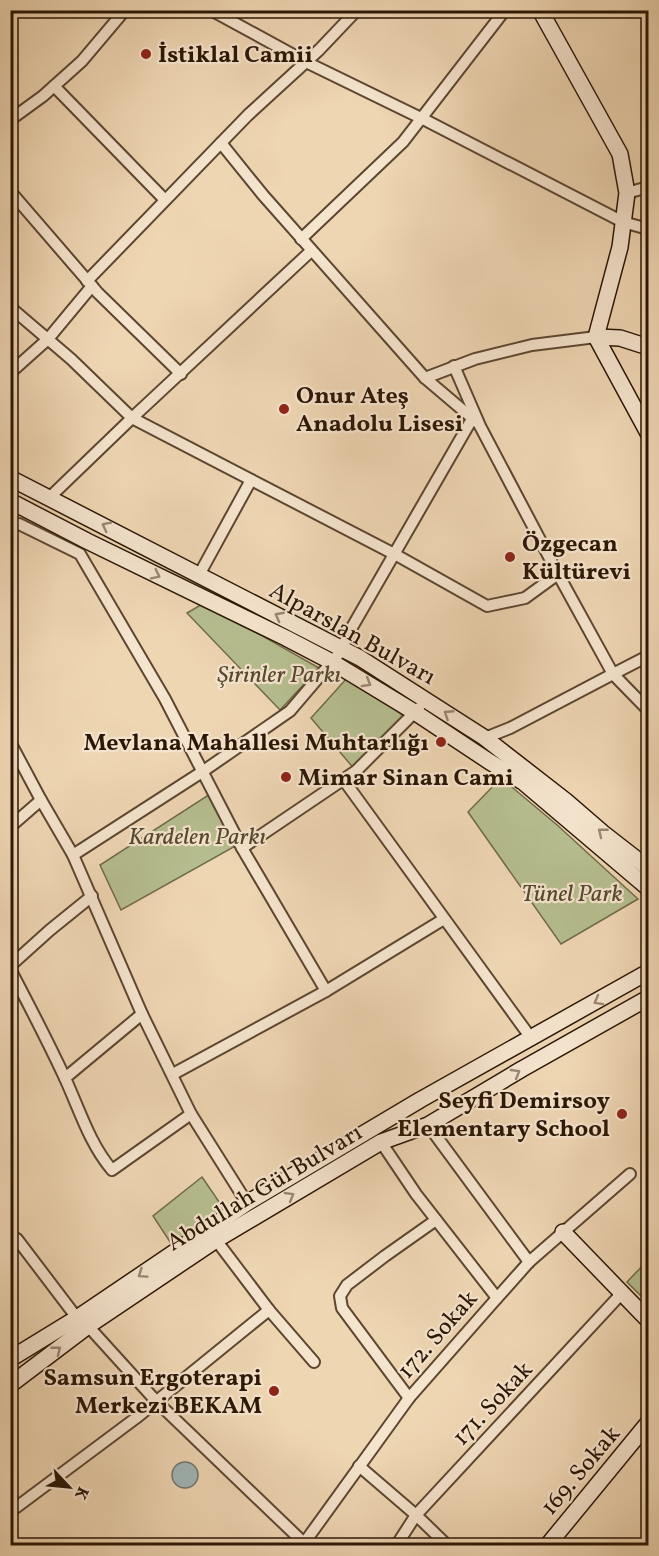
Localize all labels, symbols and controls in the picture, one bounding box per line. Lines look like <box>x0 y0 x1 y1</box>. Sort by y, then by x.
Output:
place label: İstiklal Camii <box>158 39 313 73</box>
marker: İstiklal Camii <box>139 47 153 61</box>
place label: Onur Ateş Anadolu Lisesi <box>296 380 463 442</box>
marker: Onur Ateş Anadolu Lisesi <box>277 402 291 416</box>
one-way arrow <box>102 522 112 533</box>
place label: Özgecan Kültürevi <box>522 528 631 590</box>
marker: Özgecan Kültürevi <box>503 550 517 564</box>
one-way arrow <box>150 567 161 579</box>
street label: Alparslan Bulvarı <box>262 575 442 695</box>
one-way arrow <box>275 612 285 623</box>
park label: Şirinler Parkı <box>217 659 341 693</box>
one-way arrow <box>361 676 371 688</box>
one-way arrow <box>443 710 454 721</box>
place label: Mevlana Mahallesi Muhtarlığı <box>84 727 429 761</box>
marker: Mevlana Mahallesi Muhtarlığı <box>434 735 448 749</box>
place label: Mimar Sinan Cami <box>298 762 514 796</box>
marker: Mimar Sinan Cami <box>279 770 293 784</box>
park label: Kardelen Parkı <box>128 821 266 855</box>
one-way arrow <box>598 828 609 839</box>
park label: Tünel Park <box>521 878 623 912</box>
one-way arrow <box>594 994 604 1006</box>
one-way arrow <box>510 1069 520 1081</box>
place label: Seyfi Demirsoy Elementary School <box>397 1085 611 1147</box>
marker: Seyfi Demirsoy Elementary School <box>615 1107 629 1121</box>
street label: Abdullah Gül Bulvarı <box>161 1117 369 1261</box>
one-way arrow <box>284 1192 294 1203</box>
one-way arrow <box>138 1266 149 1277</box>
street label: 172. Sokak <box>390 1284 487 1387</box>
one-way arrow <box>50 1346 61 1357</box>
street label: 171. Sokak <box>445 1355 542 1454</box>
place label: Samsun Ergoterapi Merkezi BEKAM <box>43 1362 262 1424</box>
marker: Samsun Ergoterapi Merkezi BEKAM <box>267 1384 281 1398</box>
street label: 169. Sokak <box>534 1419 629 1524</box>
north arrow <box>39 1457 99 1517</box>
text: K <box>68 1483 93 1503</box>

